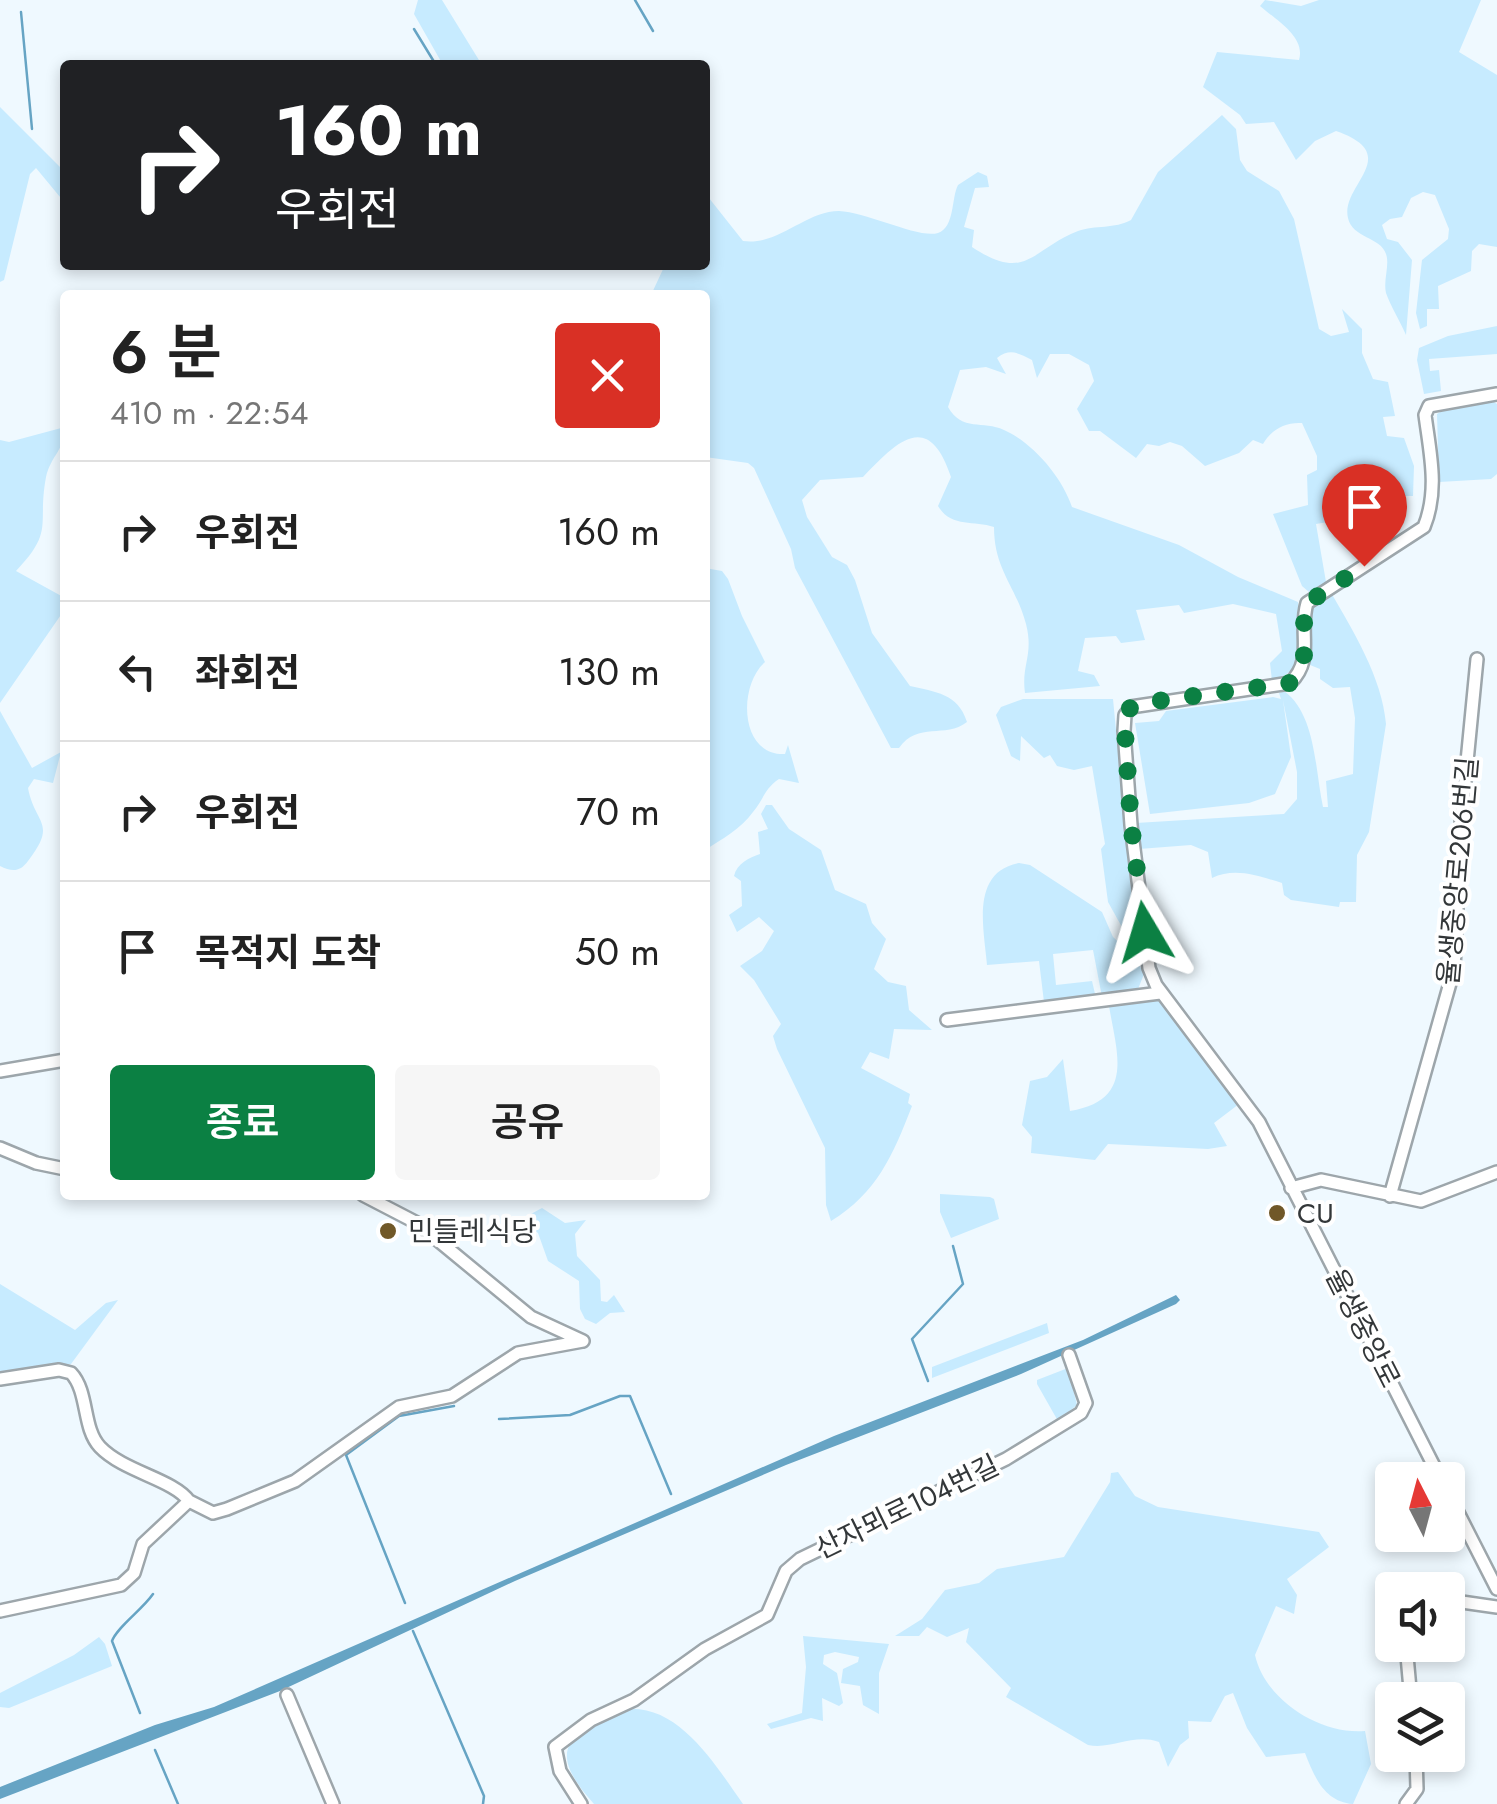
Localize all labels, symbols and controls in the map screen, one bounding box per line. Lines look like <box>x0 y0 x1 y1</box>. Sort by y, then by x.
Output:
text: 160 m <box>275 80 482 181</box>
icon: right <box>110 100 240 230</box>
text: 우회전 <box>275 177 399 242</box>
text: 6 분 <box>110 309 222 396</box>
button: close <box>555 323 660 428</box>
text: 410 m · 22:54 <box>110 390 308 436</box>
pin <box>1322 464 1407 567</box>
icon: arrive <box>1337 479 1392 534</box>
icon: right <box>110 504 165 559</box>
text: 160 m <box>557 504 660 559</box>
text: 우회전 <box>195 505 300 560</box>
icon: left <box>110 644 165 699</box>
text: 130 m <box>558 644 660 699</box>
text: 좌회전 <box>195 645 300 700</box>
street label: 율생중앙로206번길 <box>1428 755 1488 987</box>
icon: right <box>110 784 165 839</box>
text: 70 m <box>576 784 660 839</box>
text: 우회전 <box>195 785 300 840</box>
position arrow <box>1093 880 1197 984</box>
icon: arrive <box>110 924 165 979</box>
text: 50 m <box>575 924 660 979</box>
text: 목적지 도착 <box>195 925 381 980</box>
button: 종료 <box>110 1065 375 1180</box>
button: 공유 <box>395 1065 660 1180</box>
place label: CU <box>1297 1193 1334 1234</box>
marker: CU <box>1266 1202 1288 1224</box>
place label: 민들레식당 <box>408 1211 537 1252</box>
marker: 민들레식당 <box>377 1220 399 1242</box>
street label: 율생중앙로 <box>1315 1261 1411 1395</box>
street label: 산자뫼로104번길 <box>808 1445 1006 1569</box>
north arrow <box>1375 1462 1465 1552</box>
map controls <box>1375 1462 1465 1772</box>
button: sound <box>1375 1572 1465 1662</box>
button: layers <box>1375 1682 1465 1772</box>

